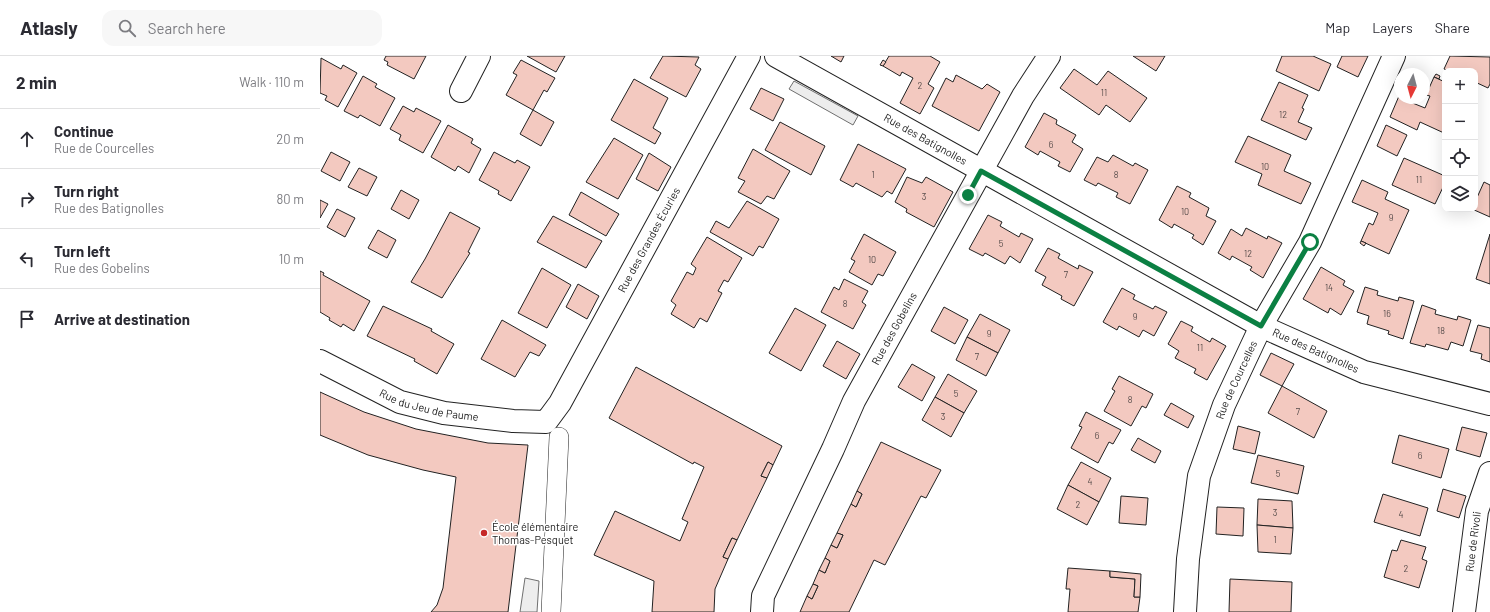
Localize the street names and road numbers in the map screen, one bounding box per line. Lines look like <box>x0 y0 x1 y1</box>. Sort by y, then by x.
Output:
street label: Rue des Batignolles <box>882 110 969 167</box>
street label: Rue des Grandes Écuries <box>615 185 682 294</box>
street label: Rue des Gobelins <box>868 290 919 367</box>
street label: Rue des Batignolles <box>1271 325 1361 375</box>
street label: Rue de Courcelles <box>1213 338 1259 421</box>
street label: Rue du Jeu de Paume <box>378 386 480 423</box>
street label: Rue de Rivoli <box>1462 510 1483 572</box>

